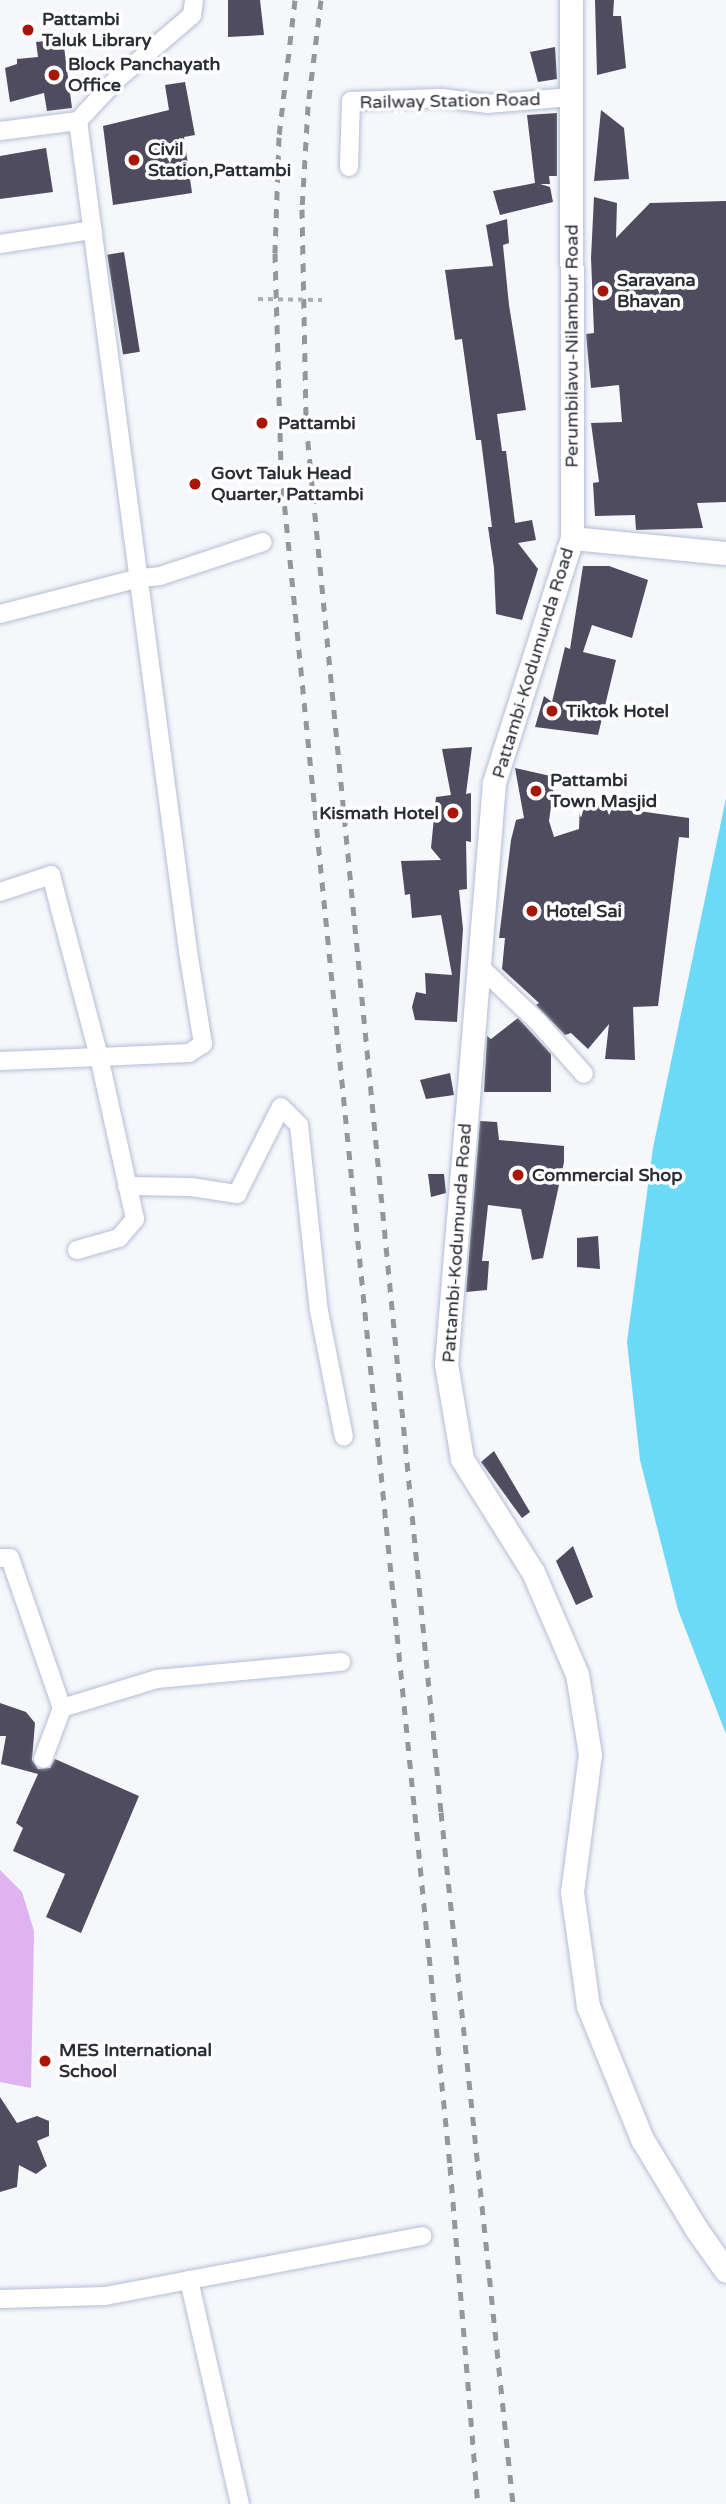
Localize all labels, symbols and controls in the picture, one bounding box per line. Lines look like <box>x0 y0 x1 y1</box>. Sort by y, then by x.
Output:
place label: Pattambi Taluk Library <box>42 9 151 52</box>
marker: Pattambi Taluk Library <box>20 22 36 38</box>
place label: Block Panchayath Office <box>68 54 220 96</box>
marker: Block Panchayath Office <box>46 67 62 83</box>
street label: Railway Station Road <box>359 89 541 113</box>
place label: Civil Station,Pattambi <box>148 139 291 182</box>
marker: Civil Station,Pattambi <box>126 152 142 168</box>
street label: Perumbilavu-Nilambur Road <box>561 224 583 468</box>
place label: Saravana Bhavan <box>617 270 696 312</box>
marker: Saravana Bhavan <box>595 283 611 299</box>
place label: Pattambi <box>278 412 356 434</box>
marker: Pattambi <box>252 413 272 433</box>
place label: Govt Taluk Head Quarter, Pattambi <box>211 463 364 505</box>
marker: Govt Taluk Head Quarter, Pattambi <box>185 474 205 494</box>
street label: Pattambi-Kodumunda Road <box>488 545 578 781</box>
place label: Tiktok Hotel <box>566 700 669 722</box>
marker: Tiktok Hotel <box>544 703 560 719</box>
place label: Pattambi Town Masjid <box>550 770 657 812</box>
marker: Pattambi Town Masjid <box>528 783 544 799</box>
place label: Kismath Hotel <box>319 802 439 824</box>
marker: Kismath Hotel <box>445 805 461 821</box>
place label: Hotel Sai <box>546 900 622 922</box>
marker: Hotel Sai <box>524 903 540 919</box>
street label: Pattambi-Kodumunda Road <box>438 1122 476 1364</box>
place label: Commercial Shop <box>532 1164 683 1186</box>
marker: Commercial Shop <box>510 1167 526 1183</box>
place label: MES International School <box>59 2040 212 2082</box>
marker: MES International School <box>37 2053 53 2069</box>

